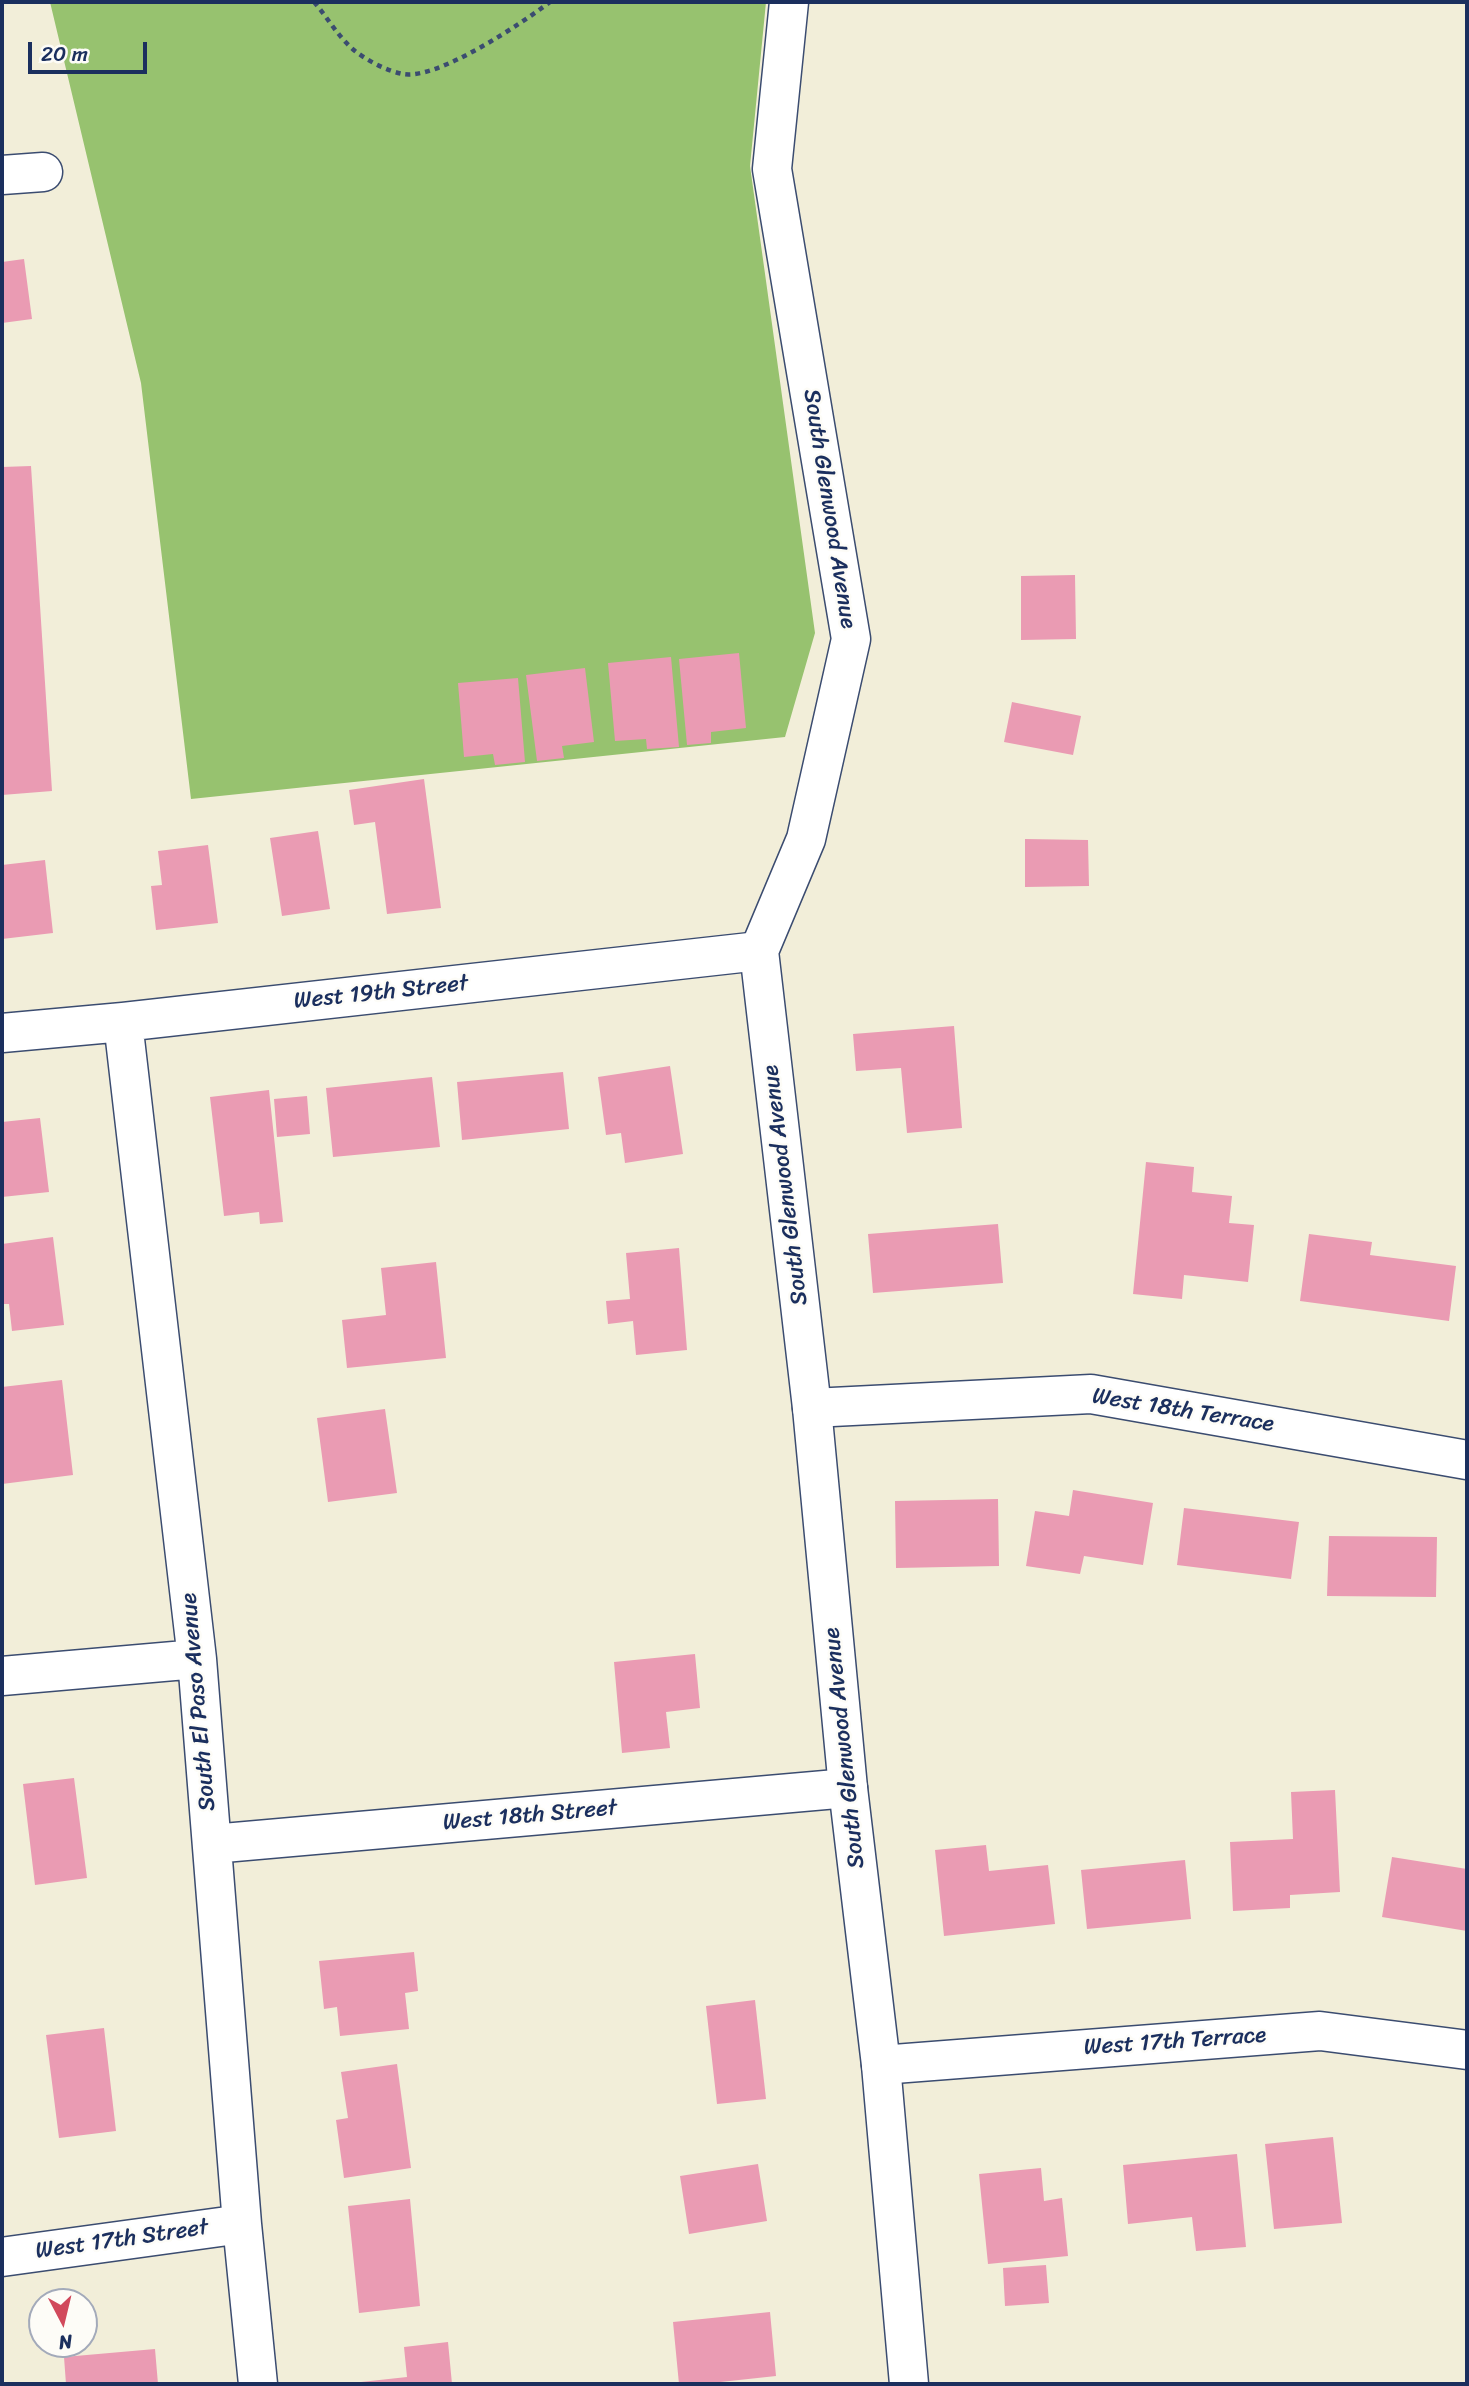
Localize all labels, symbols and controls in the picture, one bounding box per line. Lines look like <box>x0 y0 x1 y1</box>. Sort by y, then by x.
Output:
scale bar <box>32 28 150 72</box>
text: 20 m <box>41 35 88 73</box>
street label: South Glenwood Avenue <box>796 387 862 631</box>
street label: West 19th Street <box>292 970 470 1016</box>
street label: South Glenwood Avenue <box>758 1063 814 1307</box>
street label: West 18th Terrace <box>1090 1383 1276 1439</box>
street label: South El Paso Avenue <box>176 1592 222 1812</box>
street label: South Glenwood Avenue <box>819 1626 871 1870</box>
street label: West 18th Street <box>442 1795 618 1837</box>
street label: West 17th Terrace <box>1083 2022 1267 2062</box>
street label: West 17th Street <box>34 2214 210 2266</box>
north arrow <box>28 2288 98 2358</box>
text: N <box>57 2325 74 2360</box>

